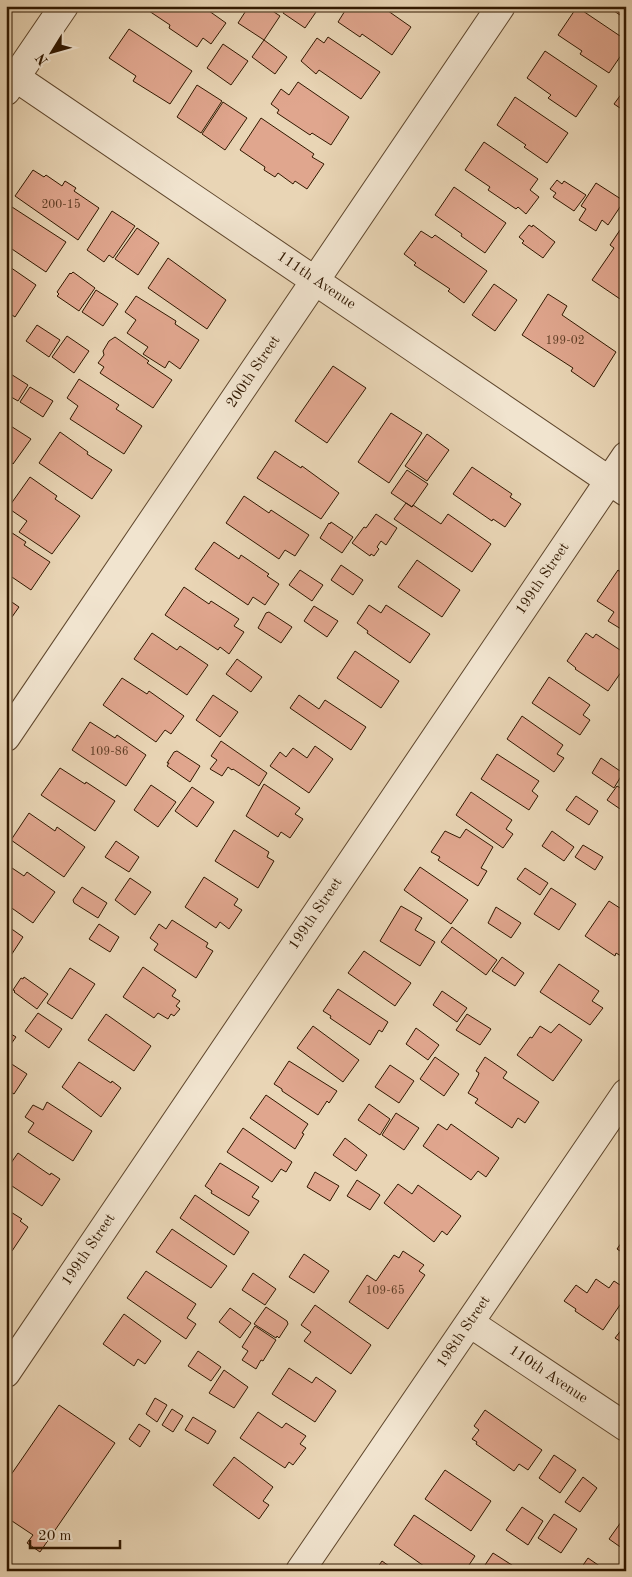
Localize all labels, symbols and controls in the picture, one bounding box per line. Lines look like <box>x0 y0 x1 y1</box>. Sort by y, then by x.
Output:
north arrow <box>28 28 78 78</box>
text: N <box>33 50 51 68</box>
house number: 200-15 <box>41 198 81 211</box>
street label: 111th Avenue <box>274 249 358 313</box>
street label: 200th Street <box>224 333 284 411</box>
house number: 199-02 <box>545 335 585 347</box>
street label: 199th Street <box>513 540 573 618</box>
house number: 109-86 <box>89 746 129 758</box>
street label: 199th Street <box>286 875 346 953</box>
street label: 199th Street <box>59 1211 119 1289</box>
house number: 109-65 <box>365 1284 405 1297</box>
street label: 198th Street <box>434 1293 494 1371</box>
street label: 110th Avenue <box>506 1343 590 1407</box>
scale bar <box>30 1517 120 1549</box>
text: 20 m <box>38 1529 72 1544</box>

